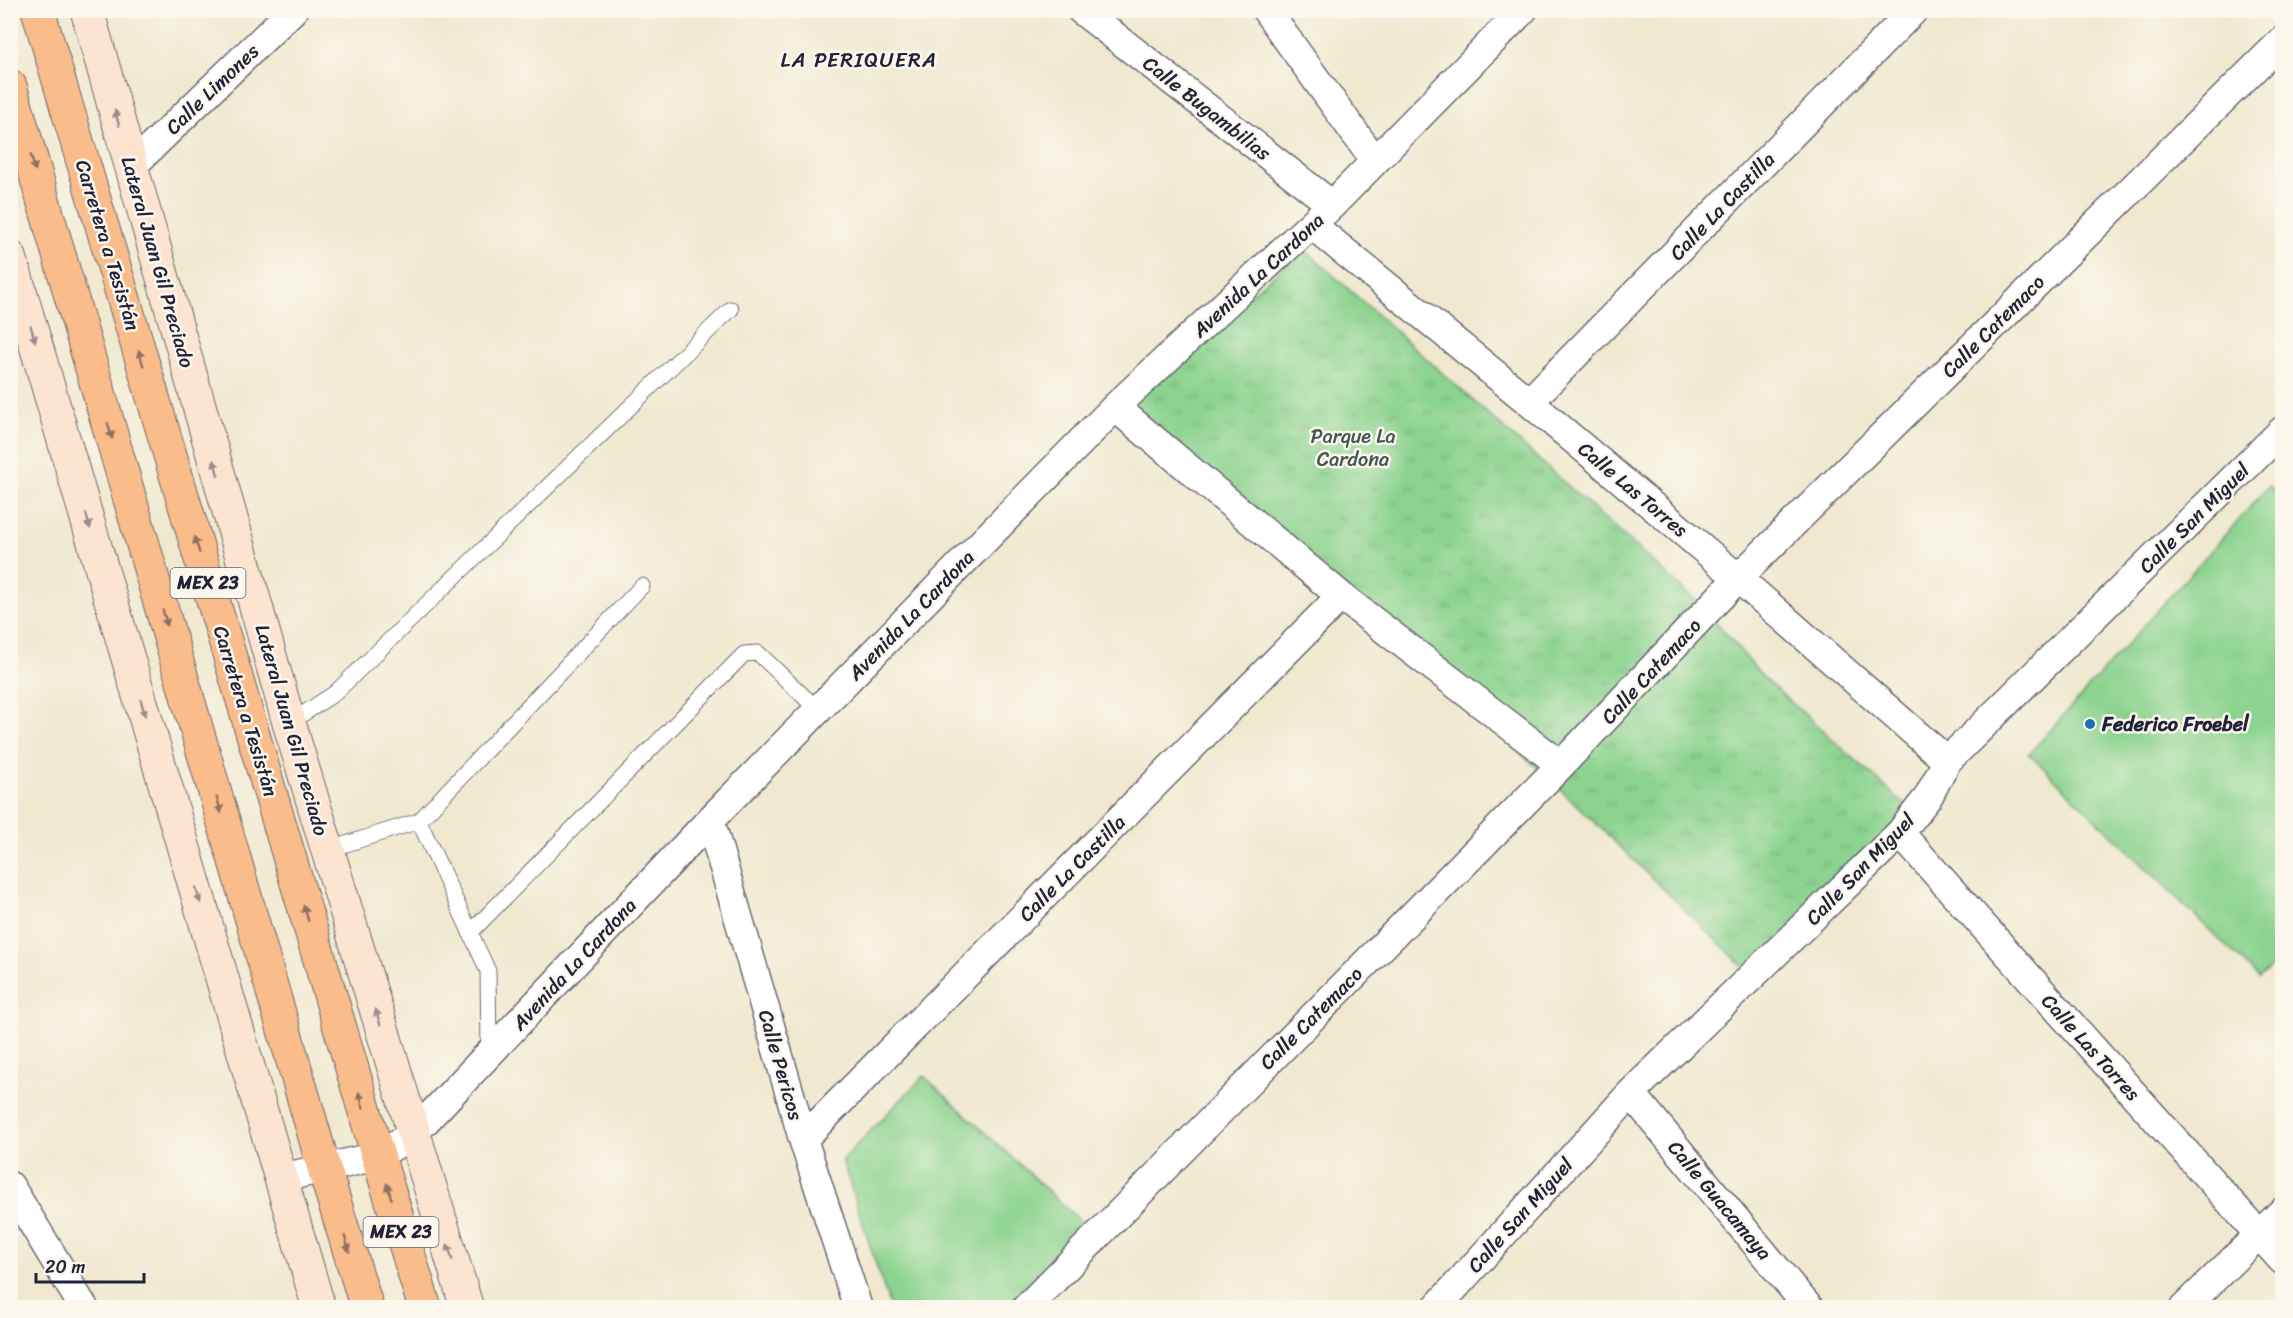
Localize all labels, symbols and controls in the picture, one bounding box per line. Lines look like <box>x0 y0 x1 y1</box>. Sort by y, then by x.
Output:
street label: Calle Limones <box>157 35 268 144</box>
district label: LA PERIQUERA <box>780 41 938 79</box>
street label: Calle Bugambilias <box>1135 47 1279 170</box>
one-way arrow <box>112 109 121 127</box>
street label: Calle La Castilla <box>1661 144 1784 269</box>
street label: Lateral Juan Gil Preciado <box>111 152 204 372</box>
one-way arrow <box>29 154 38 172</box>
street label: Carretera a Tesistán <box>65 155 150 335</box>
street label: Avenida La Cardona <box>1183 204 1333 347</box>
street label: Calle Catemaco <box>1933 266 2054 387</box>
one-way arrow <box>29 325 38 343</box>
one-way arrow <box>136 349 145 367</box>
park label: Parque La Cardona <box>1311 419 1395 477</box>
one-way arrow <box>106 422 115 440</box>
street label: Calle Las Torres <box>1570 433 1696 547</box>
street label: Calle San Miguel <box>2130 453 2259 582</box>
one-way arrow <box>211 459 221 477</box>
one-way arrow <box>84 512 93 530</box>
one-way arrow <box>192 536 201 554</box>
street label: Avenida La Cardona <box>839 542 983 690</box>
road number: MEX 23 <box>170 568 246 598</box>
one-way arrow <box>160 609 170 627</box>
street label: Calle Catemaco <box>1592 610 1710 733</box>
street label: Lateral Juan Gil Preciado <box>245 620 338 840</box>
street label: Carretera a Tesistán <box>203 621 288 801</box>
one-way arrow <box>139 699 148 717</box>
place label: Federico Froebel <box>2101 707 2250 742</box>
marker: Federico Froebel <box>2083 717 2097 731</box>
one-way arrow <box>215 796 224 814</box>
street label: Calle San Miguel <box>1797 804 1925 934</box>
street label: Calle La Castilla <box>1010 806 1135 931</box>
one-way arrow <box>194 886 203 904</box>
street label: Avenida La Cardona <box>502 890 646 1040</box>
one-way arrow <box>301 904 310 922</box>
street label: Calle Catemaco <box>1251 958 1372 1079</box>
street label: Calle Las Torres <box>2032 985 2149 1110</box>
street label: Calle Pericos <box>748 1006 813 1125</box>
one-way arrow <box>373 1008 382 1026</box>
one-way arrow <box>356 1091 365 1109</box>
street label: Calle Guacamaya <box>1658 1132 1781 1268</box>
street label: Calle San Miguel <box>1459 1148 1583 1281</box>
one-way arrow <box>384 1182 393 1200</box>
road number: MEX 23 <box>364 1217 438 1247</box>
one-way arrow <box>343 1235 352 1253</box>
one-way arrow <box>445 1243 454 1261</box>
scale bar <box>36 1246 144 1284</box>
text: 20 m <box>45 1251 85 1283</box>

